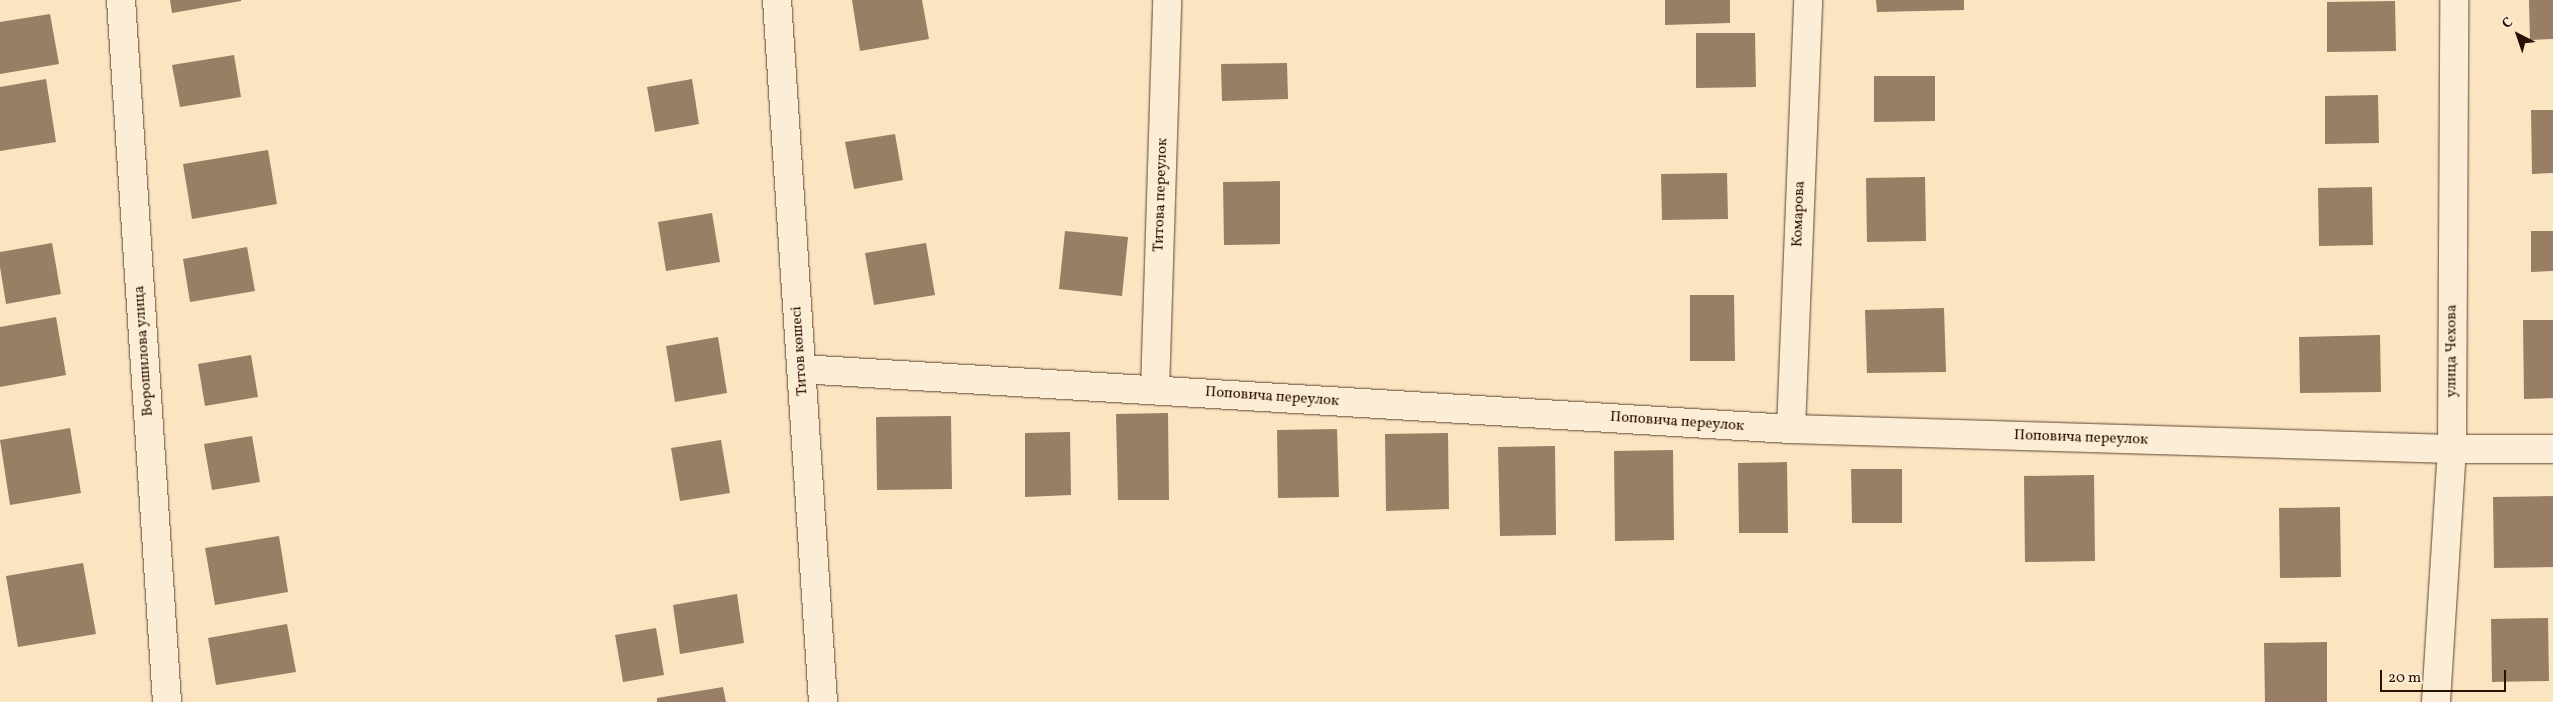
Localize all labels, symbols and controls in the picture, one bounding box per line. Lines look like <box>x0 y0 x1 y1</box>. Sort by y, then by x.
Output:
north arrow <box>2493 10 2543 60</box>
text: С <box>2498 13 2517 33</box>
street label: Титова переулок <box>1150 138 1172 252</box>
street label: Комарова <box>1789 181 1809 247</box>
street label: Ворошилова улица <box>130 285 158 417</box>
street label: улица Чехова <box>2443 305 2461 397</box>
street label: Титов көшесі <box>788 306 812 396</box>
street label: Поповича переулок <box>1204 383 1340 411</box>
street label: Поповича переулок <box>1609 408 1745 436</box>
street label: Поповича переулок <box>2014 427 2148 449</box>
scale bar <box>2383 660 2509 692</box>
text: 20 m <box>2388 668 2421 689</box>

